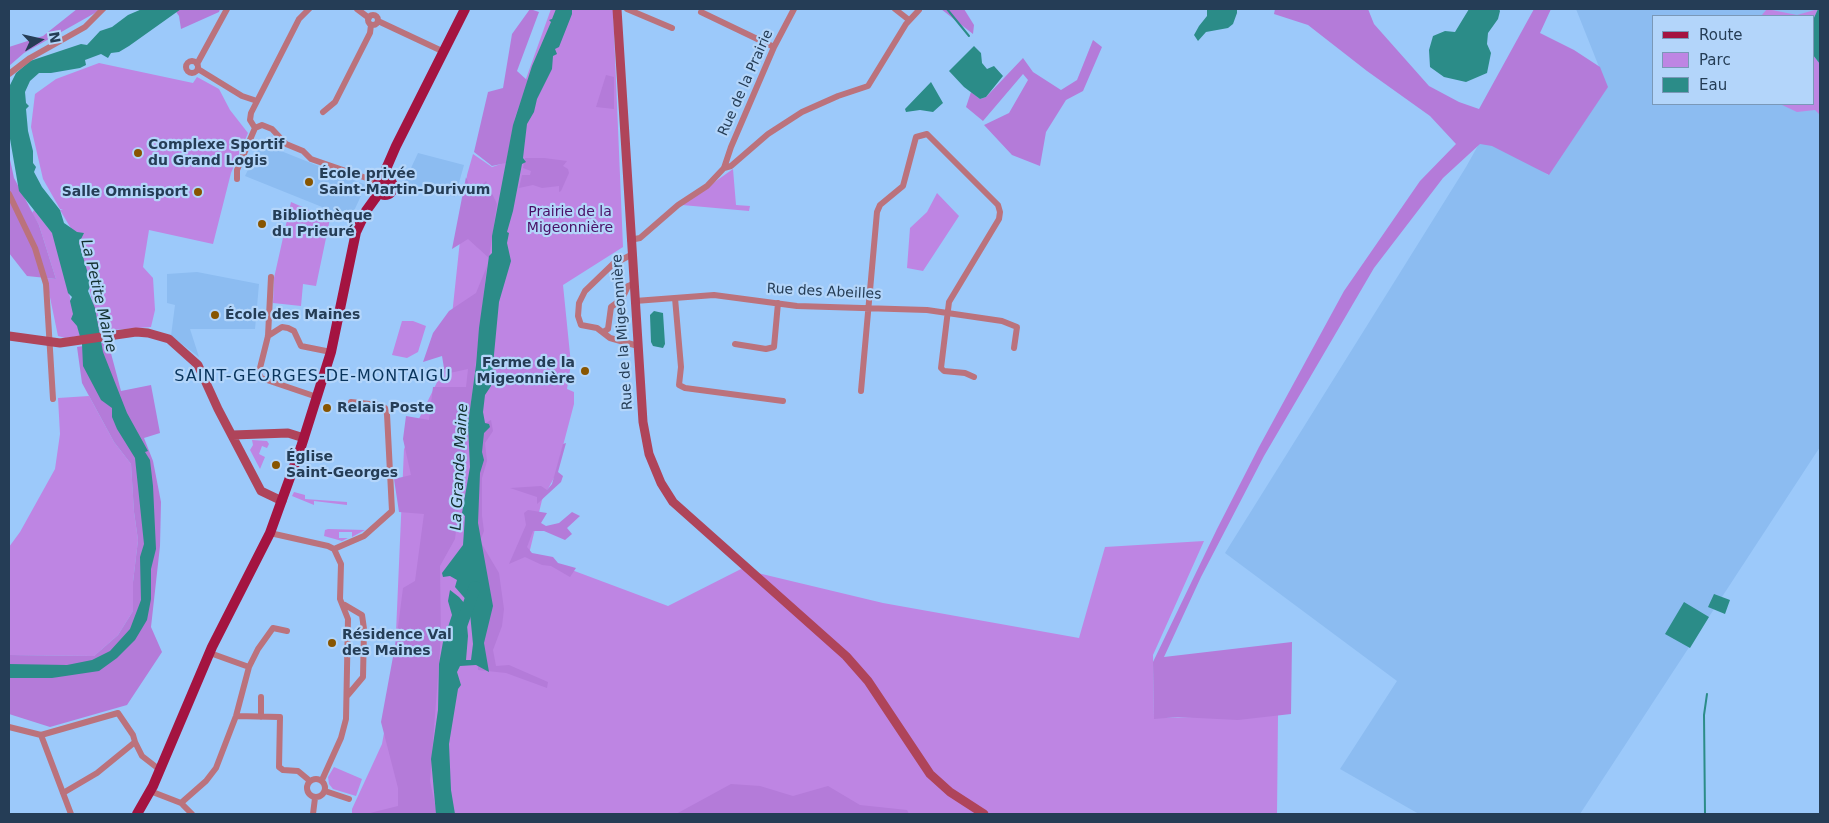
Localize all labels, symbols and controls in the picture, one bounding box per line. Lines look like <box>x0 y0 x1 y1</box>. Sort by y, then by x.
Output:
north arrow <box>15 15 65 65</box>
legend <box>1652 15 1814 105</box>
text: Route <box>1699 26 1743 44</box>
street label: Rue de la Prairie <box>715 27 777 139</box>
text: N <box>46 30 64 45</box>
text: Parc <box>1699 51 1731 69</box>
text: Eau <box>1699 76 1727 94</box>
place label: Complexe Sportif du Grand Logis <box>148 137 284 170</box>
marker: Complexe Sportif du Grand Logis <box>132 147 144 159</box>
place label: École privée Saint-Martin-Durivum <box>319 166 490 198</box>
marker: École privée Saint-Martin-Durivum <box>303 176 315 188</box>
place label: Salle Omnisport <box>62 184 188 200</box>
marker: Salle Omnisport <box>192 186 204 198</box>
park label: Prairie de la Migeonnière <box>527 204 613 236</box>
place label: Bibliothèque du Prieuré <box>272 208 372 240</box>
marker: Bibliothèque du Prieuré <box>256 218 268 230</box>
water label: La Petite Maine <box>76 238 120 354</box>
street label: Rue de la Migeonnière <box>609 253 637 411</box>
street label: Rue des Abeilles <box>766 281 882 303</box>
place label: École des Maines <box>225 307 360 323</box>
marker: École des Maines <box>209 309 221 321</box>
place label: Ferme de la Migeonnière <box>477 355 575 388</box>
marker: Ferme de la Migeonnière <box>579 365 591 377</box>
district label: SAINT-GEORGES-DE-MONTAIGU <box>171 367 455 387</box>
place label: Relais Poste <box>337 400 434 416</box>
marker: Relais Poste <box>321 402 333 414</box>
water label: La Grande Maine <box>448 403 472 531</box>
place label: Église Saint-Georges <box>286 449 398 482</box>
marker: Église Saint-Georges <box>270 459 282 471</box>
place label: Résidence Val des Maines <box>342 627 452 660</box>
marker: Résidence Val des Maines <box>326 637 338 649</box>

